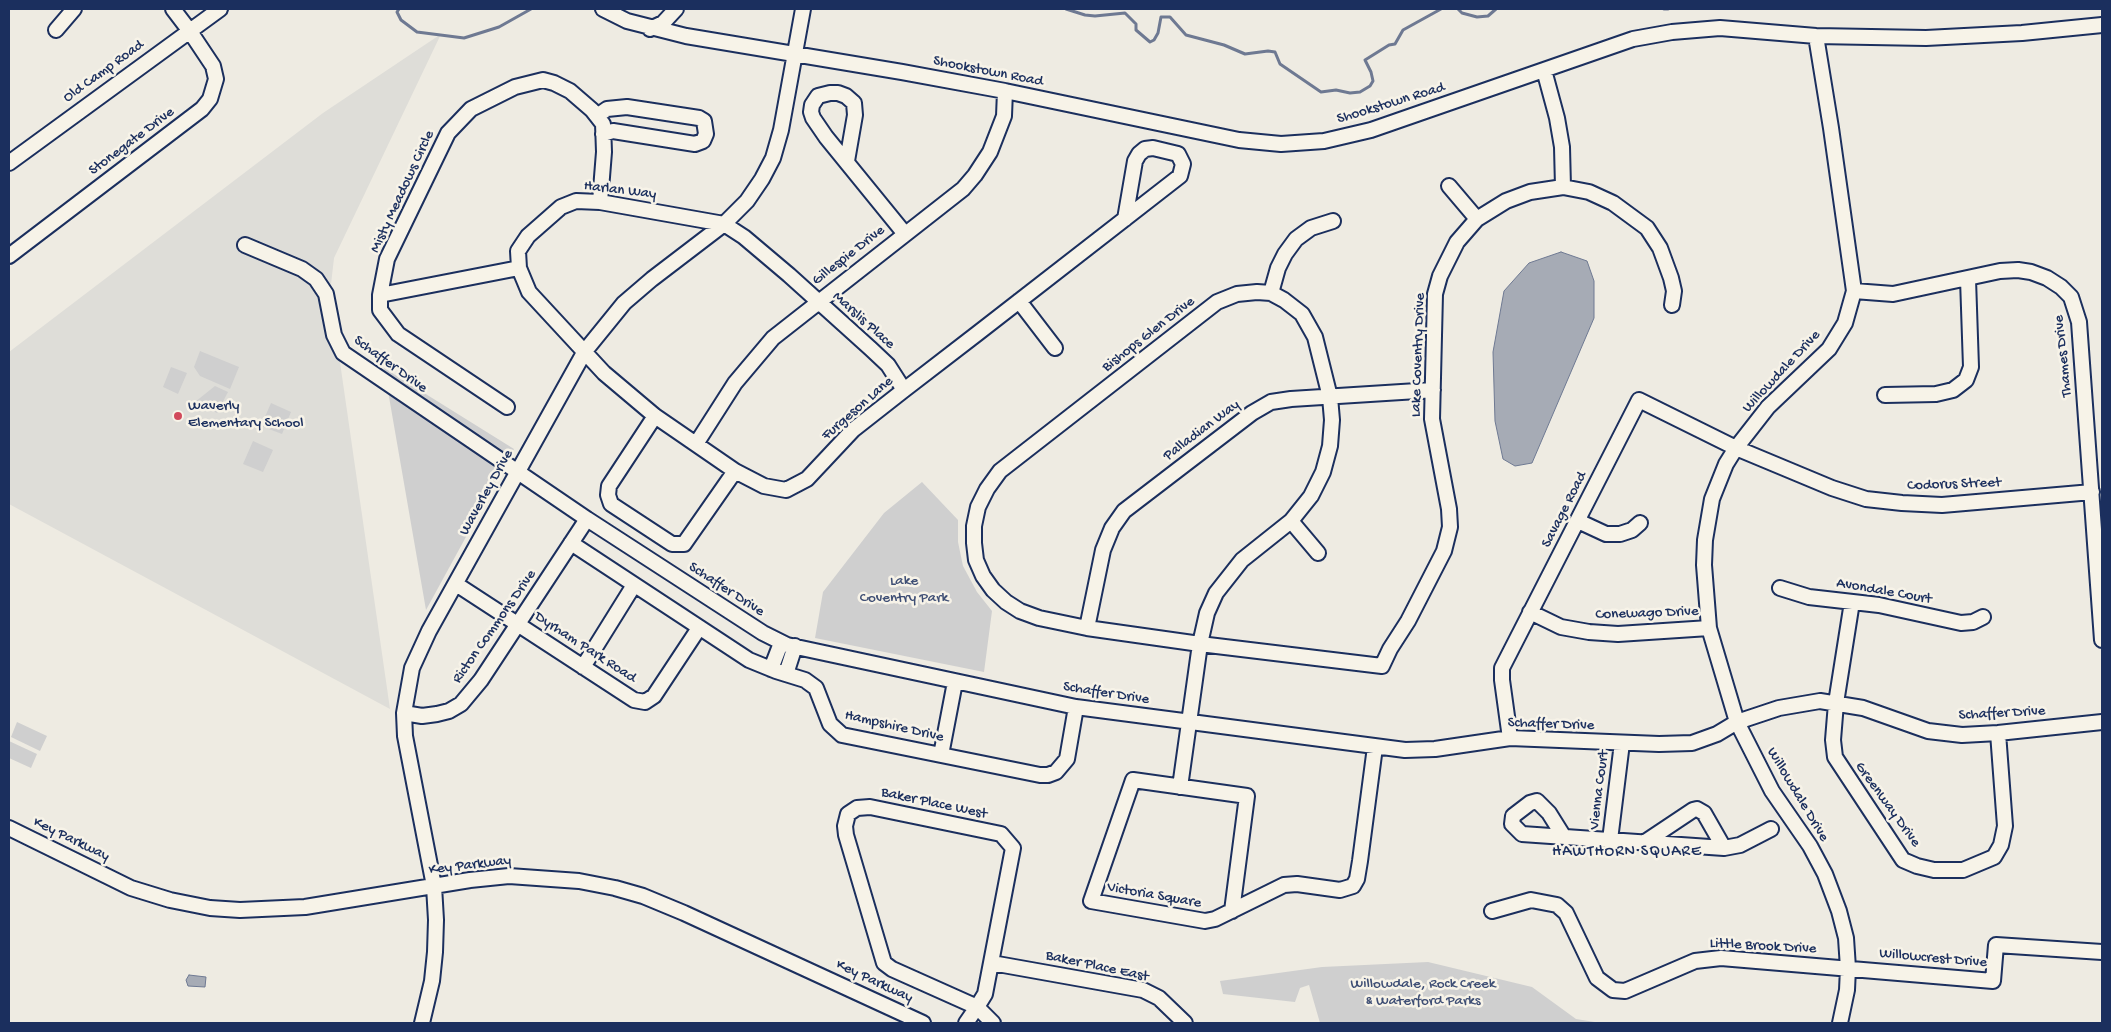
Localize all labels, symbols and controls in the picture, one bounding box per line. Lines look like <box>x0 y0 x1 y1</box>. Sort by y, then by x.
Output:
street label: Old Camp Road <box>60 37 148 107</box>
street label: Shookstown Road <box>931 53 1045 91</box>
street label: Shookstown Road <box>1335 79 1447 129</box>
street label: Stonegate Drive <box>86 104 178 180</box>
street label: Misty Meadows Circle <box>367 128 439 256</box>
street label: Harlan Way <box>583 178 657 204</box>
street label: Gillespie Drive <box>809 222 889 290</box>
street label: Marslis Place <box>828 288 898 354</box>
street label: Bishops Glen Drive <box>1099 293 1199 377</box>
street label: Lake Coventry Drive <box>1408 293 1430 417</box>
street label: Thames Drive <box>2051 314 2077 398</box>
street label: Willowdale Drive <box>1739 327 1825 417</box>
street label: Schaffer Drive <box>350 332 430 398</box>
street label: Furgeson Lane <box>819 373 897 445</box>
street label: Palladian Way <box>1160 396 1244 466</box>
place label: Waverly Elementary School <box>188 398 304 433</box>
marker: Waverly Elementary School <box>172 410 184 422</box>
street label: Waverley Drive <box>456 447 518 539</box>
street label: Savage Road <box>1538 469 1592 551</box>
street label: Codorus Street <box>1907 474 2001 496</box>
street label: Schaffer Drive <box>685 559 767 621</box>
street label: Ricton Commons Drive <box>449 567 541 687</box>
park label: Lake Coventry Park <box>860 573 948 608</box>
street label: Avondale Court <box>1835 575 1933 609</box>
street label: Conewago Drive <box>1595 603 1699 625</box>
street label: Dyrham Park Road <box>531 608 639 688</box>
street label: Schaffer Drive <box>1062 678 1150 710</box>
street label: Schaffer Drive <box>1958 703 2046 725</box>
street label: Hampshire Drive <box>843 707 945 747</box>
street label: Schaffer Drive <box>1507 714 1595 736</box>
street label: Willowdale Drive <box>1762 745 1832 845</box>
street label: Vienna Court <box>1586 749 1614 831</box>
street label: Greenway Drive <box>1850 759 1924 851</box>
street label: Baker Place West <box>879 784 989 824</box>
street label: Key Parkway <box>30 814 112 866</box>
district label: HAWTHORN SQUARE <box>1550 843 1704 863</box>
street label: Key Parkway <box>428 852 512 880</box>
street label: Victoria Square <box>1105 879 1203 913</box>
street label: Little Brook Drive <box>1709 935 1817 959</box>
street label: Willowcrest Drive <box>1878 945 1988 973</box>
street label: Baker Place East <box>1044 947 1150 987</box>
street label: Key Parkway <box>833 956 915 1008</box>
park label: Willowdale, Rock Creek & Waterford Parks <box>1350 976 1496 1011</box>

